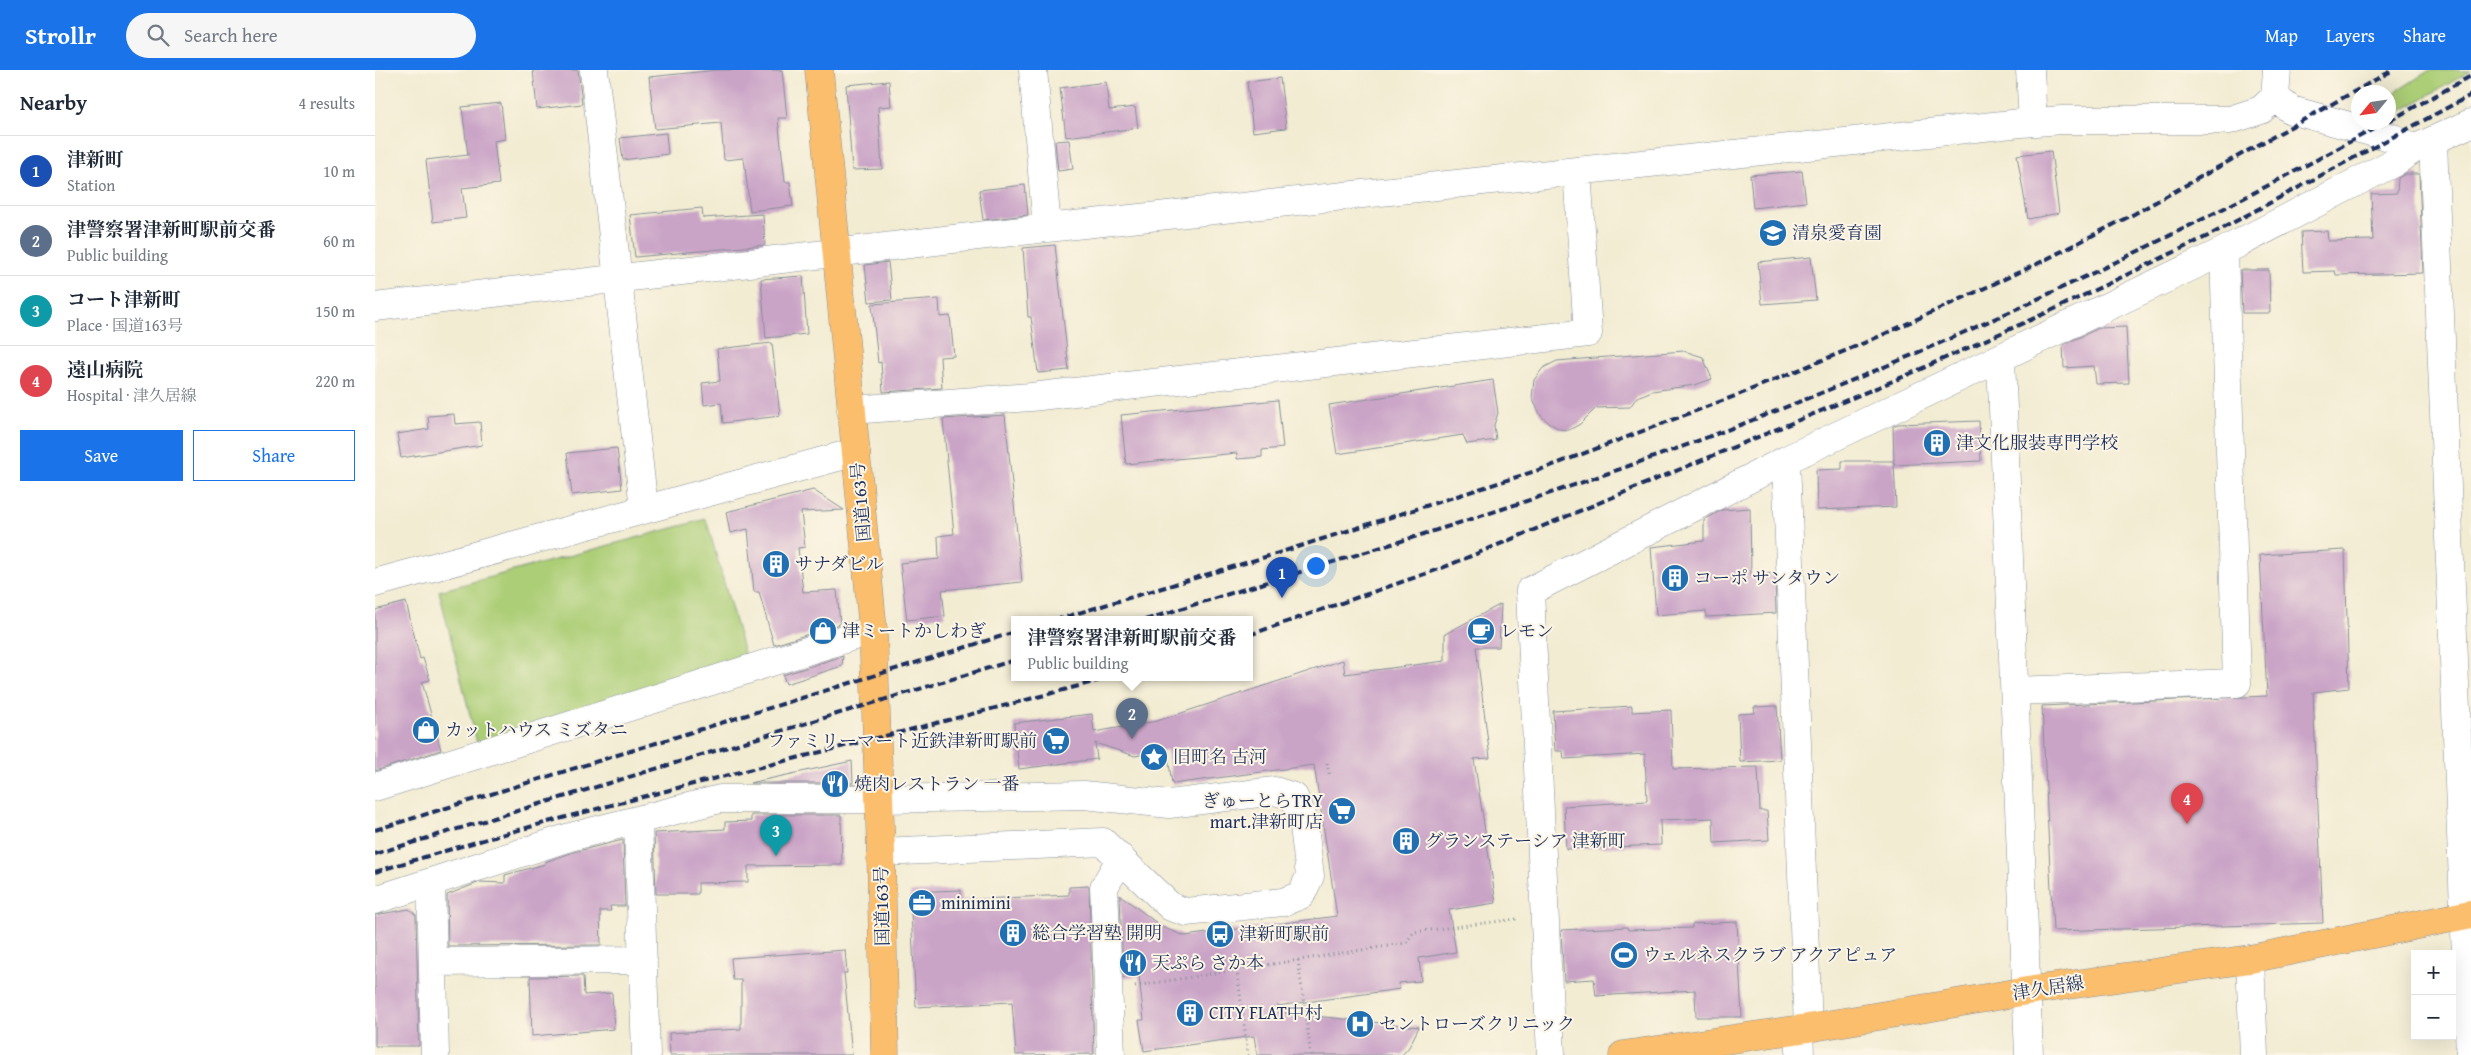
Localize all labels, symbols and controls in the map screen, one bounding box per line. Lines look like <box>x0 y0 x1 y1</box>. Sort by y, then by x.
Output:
search box <box>126 13 476 58</box>
text: Strollr <box>25 18 96 53</box>
icon: search <box>144 21 172 49</box>
text: Search here <box>184 21 278 49</box>
text: Map <box>2265 22 2298 49</box>
text: Layers <box>2326 22 2375 49</box>
text: Share <box>2403 22 2446 49</box>
north arrow <box>2351 85 2396 130</box>
text: Nearby <box>20 87 87 118</box>
text: 4 results <box>298 91 355 115</box>
text: 津新町 <box>67 145 124 173</box>
text: 1 <box>32 159 40 183</box>
text: 10 m <box>323 159 355 183</box>
text: Station <box>67 173 115 197</box>
text: 津警察署津新町駅前交番 <box>67 215 276 243</box>
school or university icon: 清泉愛育園 <box>1758 218 1788 248</box>
place label: 清泉愛育園 <box>1792 219 1882 246</box>
text: 2 <box>32 229 40 253</box>
text: 60 m <box>323 229 355 253</box>
text: Public building <box>67 243 168 267</box>
text: コート津新町 <box>67 285 181 313</box>
text: 3 <box>32 299 40 323</box>
text: 150 m <box>315 299 355 323</box>
text: Place · 国道163号 <box>67 313 183 337</box>
text: 遠山病院 <box>67 355 143 383</box>
text: 4 <box>32 369 40 393</box>
text: 220 m <box>315 369 355 393</box>
text: Hospital · 津久居線 <box>67 383 197 407</box>
building icon: 津文化服装専門学校 <box>1922 428 1952 458</box>
place label: 津文化服装専門学校 <box>1956 429 2118 456</box>
button: Save <box>20 430 183 481</box>
button: Share <box>193 430 355 481</box>
street label: 国道163号 <box>844 461 877 543</box>
building icon: サナダビル <box>761 549 791 579</box>
place label: サナダビル <box>795 550 884 577</box>
your location <box>1303 553 1329 579</box>
pin: 1 <box>1266 557 1298 598</box>
building icon: コーポ サンタウン <box>1660 563 1690 593</box>
place label: コーポ サンタウン <box>1694 564 1840 591</box>
shop icon: 津ミートかしわぎ <box>808 616 838 646</box>
popup <box>1011 616 1253 681</box>
cafe icon: レモン <box>1466 616 1496 646</box>
place label: 津ミートかしわぎ <box>842 617 986 644</box>
place label: レモン <box>1500 617 1554 644</box>
text: 津警察署津新町駅前交番 <box>1027 623 1237 651</box>
text: Public building <box>1027 651 1129 675</box>
pin: 2 <box>1116 698 1148 739</box>
shop icon: カットハウス ミズタニ <box>411 715 441 745</box>
place label: カットハウス ミズタニ <box>445 716 628 743</box>
supermarket icon: ファミリーマート近鉄津新町駅前 <box>1041 726 1071 756</box>
place label: ファミリーマート近鉄津新町駅前 <box>767 727 1037 754</box>
place icon: 旧町名 古河 <box>1139 742 1169 772</box>
place label: 旧町名 古河 <box>1173 743 1267 770</box>
restaurant icon: 焼肉レストラン 一番 <box>820 769 850 799</box>
place label: 焼肉レストラン 一番 <box>854 770 1019 797</box>
pin: 4 <box>2171 783 2203 824</box>
place label: ぎゅーとらTRY mart.津新町店 <box>1202 787 1323 835</box>
supermarket icon: ぎゅーとらTRY mart.津新町店 <box>1327 796 1357 826</box>
pin: 3 <box>760 815 792 856</box>
building icon: グランステーシア 津新町 <box>1391 826 1421 856</box>
place label: グランステーシア 津新町 <box>1425 827 1626 854</box>
street label: 国道163号 <box>867 866 896 946</box>
office icon: minimini <box>907 888 937 918</box>
place label: minimini <box>941 889 1011 916</box>
building icon: 総合学習塾 開明 <box>998 918 1028 948</box>
place label: 総合学習塾 開明 <box>1032 919 1162 946</box>
bus stop icon: 津新町駅前 <box>1205 919 1235 949</box>
place label: 津新町駅前 <box>1239 920 1329 947</box>
sports icon: ウェルネスクラブ アクアピュア <box>1609 940 1639 970</box>
place label: ウェルネスクラブ アクアピュア <box>1643 941 1897 968</box>
restaurant icon: 天ぷら さか本 <box>1118 948 1148 978</box>
place label: 天ぷら さか本 <box>1152 949 1264 976</box>
map controls <box>2411 950 2456 1040</box>
button: + <box>2411 950 2456 995</box>
street label: 津久居線 <box>2010 969 2086 1006</box>
button: − <box>2411 995 2456 1040</box>
building icon: CITY FLAT中村 <box>1175 998 1205 1028</box>
place label: CITY FLAT中村 <box>1209 999 1323 1026</box>
hospital icon: セントローズクリニック <box>1345 1009 1375 1039</box>
place label: セントローズクリニック <box>1379 1010 1575 1037</box>

